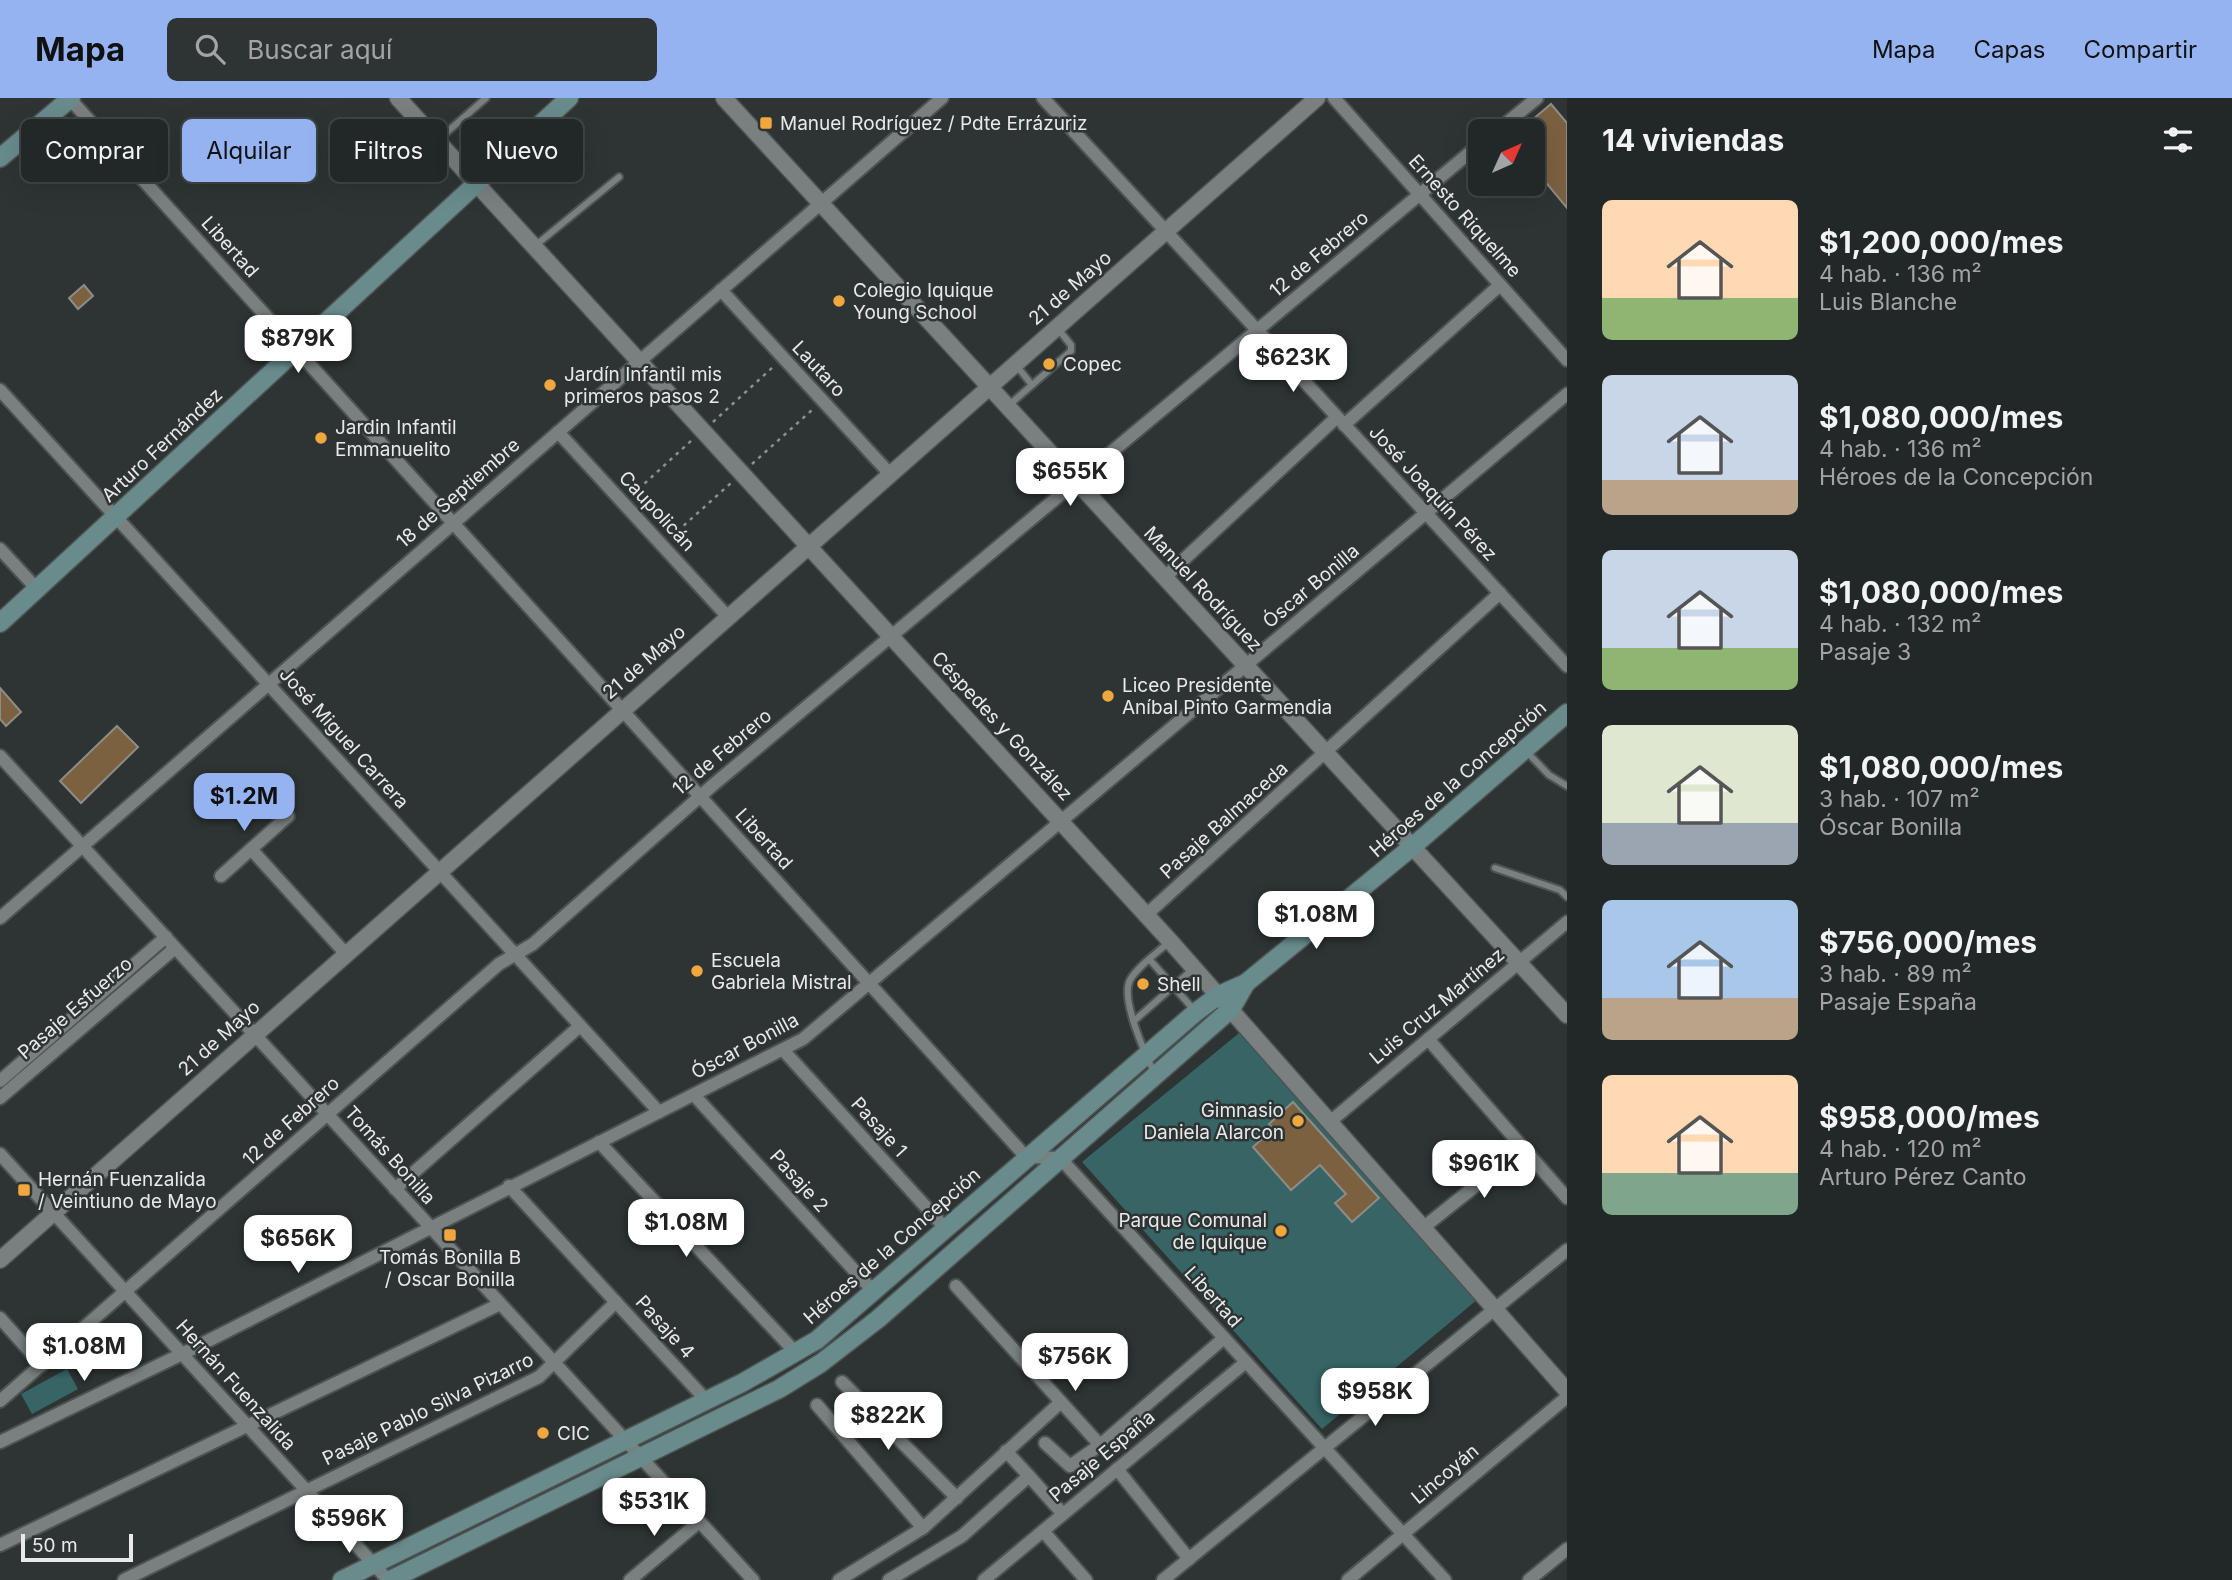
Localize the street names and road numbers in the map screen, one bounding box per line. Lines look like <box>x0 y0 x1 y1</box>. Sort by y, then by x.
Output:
street label: Ernesto Riquelme <box>1404 150 1526 282</box>
street label: 12 de Febrero <box>1265 206 1373 302</box>
street label: Libertad <box>197 212 263 282</box>
street label: 21 de Mayo <box>1024 246 1116 330</box>
street label: Lautaro <box>787 336 851 402</box>
street label: Arturo Fernández <box>97 383 227 507</box>
street label: José Joaquín Pérez <box>1364 420 1502 566</box>
street label: 18 de Septiembre <box>392 433 524 553</box>
street label: Caupolicán <box>614 466 700 556</box>
street label: Manuel Rodríguez <box>1139 522 1267 656</box>
street label: Óscar Bonilla <box>1258 539 1364 633</box>
street label: 21 de Mayo <box>598 620 690 704</box>
street label: Céspedes y González <box>927 647 1077 805</box>
street label: José Miguel Carrera <box>275 663 413 813</box>
street label: Héroes de la Concepción <box>1365 696 1551 862</box>
street label: 12 de Febrero <box>668 704 776 800</box>
street label: Pasaje Balmaceda <box>1155 757 1293 883</box>
street label: Libertad <box>731 804 797 874</box>
street label: Luis Cruz Martínez <box>1365 943 1509 1069</box>
street label: Pasaje Esfuerzo <box>13 952 137 1064</box>
street label: 21 de Mayo <box>173 995 265 1081</box>
street label: Óscar Bonilla <box>687 1008 803 1084</box>
street label: 12 de Febrero <box>238 1072 344 1170</box>
street label: Pasaje 1 <box>846 1092 912 1162</box>
street label: Tomás Bonilla <box>340 1101 440 1209</box>
street label: Pasaje 2 <box>765 1145 833 1217</box>
street label: Héroes de la Concepción <box>799 1163 985 1329</box>
street label: Libertad <box>1180 1262 1246 1332</box>
street label: Pasaje 4 <box>631 1291 699 1363</box>
street label: Hernán Fuenzalida <box>171 1315 301 1455</box>
street label: Pasaje Pablo Silva Pizarro <box>319 1348 537 1470</box>
street label: Pasaje España <box>1045 1405 1159 1507</box>
street label: Lincoyán <box>1407 1439 1483 1509</box>

